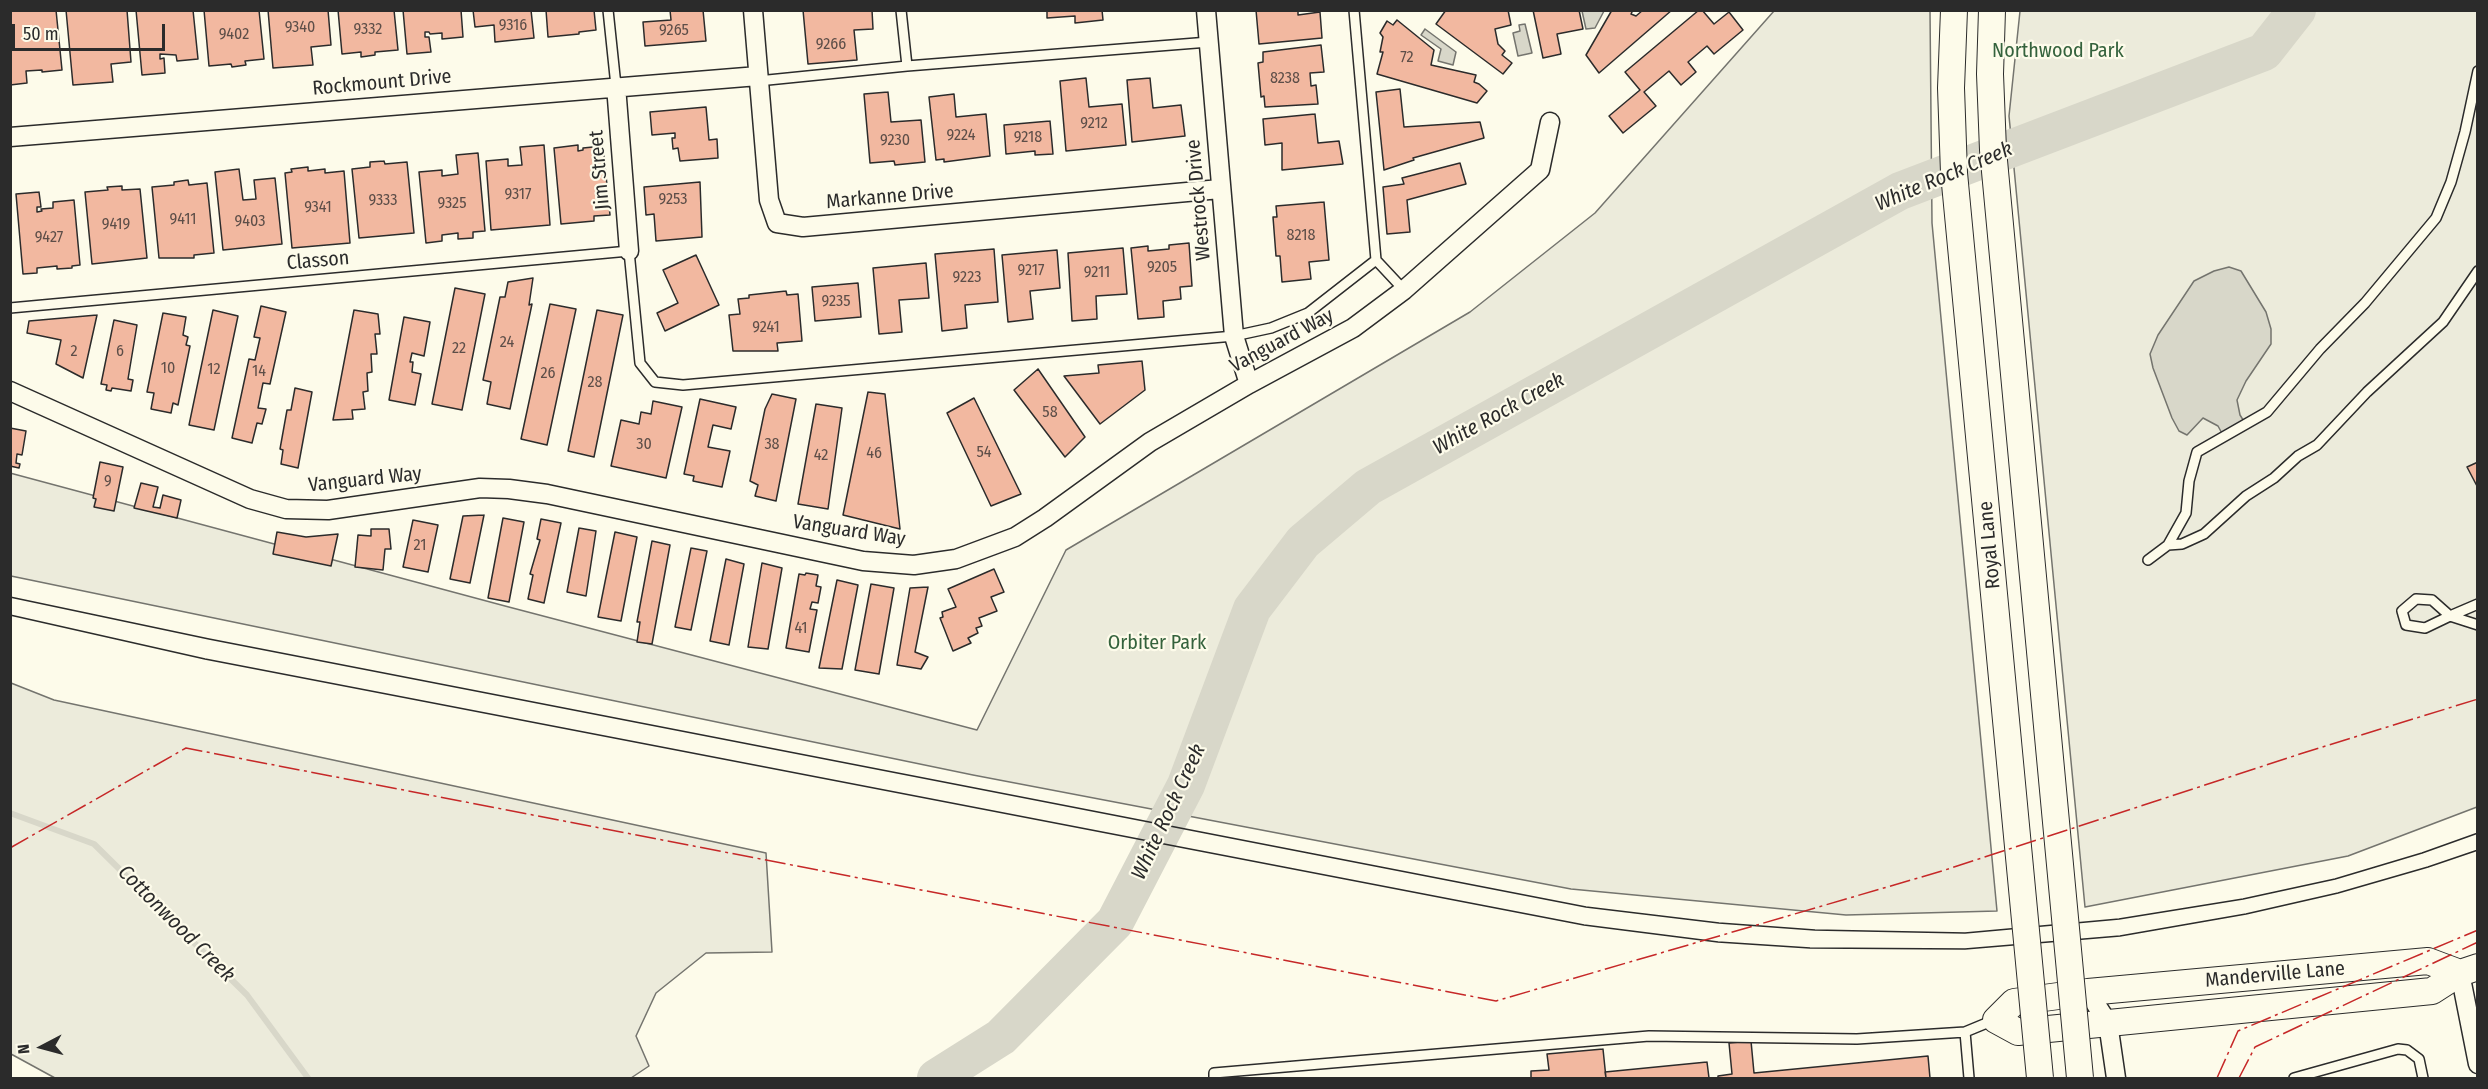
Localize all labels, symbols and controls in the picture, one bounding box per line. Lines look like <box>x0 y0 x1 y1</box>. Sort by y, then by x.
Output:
scale bar <box>15 12 168 50</box>
house number: 9316 <box>499 16 527 36</box>
house number: 9340 <box>285 18 315 38</box>
house number: 9332 <box>354 20 382 40</box>
house number: 9265 <box>659 21 689 41</box>
text: 50 m <box>23 23 59 45</box>
house number: 9402 <box>219 25 249 45</box>
house number: 9266 <box>816 35 846 55</box>
park label: Northwood Park <box>1992 39 2124 63</box>
house number: 72 <box>1400 48 1414 68</box>
street label: Rockmount Drive <box>311 65 453 101</box>
house number: 8238 <box>1270 69 1300 89</box>
house number: 9212 <box>1080 114 1108 134</box>
house number: 9224 <box>946 126 976 146</box>
house number: 9218 <box>1014 128 1042 148</box>
street label: Jim Street <box>585 129 615 211</box>
house number: 9230 <box>880 131 910 151</box>
water label: White Rock Creek <box>1872 137 2016 217</box>
street label: Westrock Drive <box>1182 138 1216 262</box>
street label: Markanne Drive <box>825 179 955 215</box>
house number: 9317 <box>504 185 532 205</box>
house number: 9253 <box>658 190 688 210</box>
house number: 9333 <box>368 191 398 211</box>
house number: 9325 <box>438 194 466 214</box>
house number: 9341 <box>304 198 332 218</box>
house number: 9411 <box>170 210 196 230</box>
house number: 9403 <box>235 212 265 232</box>
house number: 9419 <box>102 215 130 235</box>
house number: 8218 <box>1287 226 1315 246</box>
house number: 9427 <box>35 228 63 248</box>
street label: Classon <box>286 246 350 276</box>
house number: 9205 <box>1147 258 1177 278</box>
house number: 9217 <box>1018 261 1044 281</box>
house number: 9211 <box>1084 263 1110 283</box>
house number: 9223 <box>953 268 981 288</box>
house number: 9235 <box>821 292 851 312</box>
street label: Vanguard Way <box>1226 304 1338 378</box>
house number: 9241 <box>752 318 780 338</box>
house number: 24 <box>500 333 514 353</box>
house number: 22 <box>452 339 466 359</box>
house number: 2 <box>70 342 78 362</box>
house number: 6 <box>116 342 124 362</box>
house number: 10 <box>161 359 175 379</box>
house number: 12 <box>207 360 221 380</box>
house number: 14 <box>252 362 266 382</box>
house number: 26 <box>541 364 555 384</box>
water label: White Rock Creek <box>1429 367 1569 461</box>
house number: 28 <box>587 373 603 393</box>
house number: 58 <box>1042 403 1058 423</box>
house number: 30 <box>636 435 652 455</box>
house number: 38 <box>764 435 780 455</box>
house number: 54 <box>976 443 992 463</box>
house number: 46 <box>866 444 882 464</box>
house number: 42 <box>814 446 828 466</box>
street label: Vanguard Way <box>307 462 423 498</box>
house number: 9 <box>104 472 112 492</box>
street label: Royal Lane <box>1974 500 2006 590</box>
street label: Vanguard Way <box>791 510 907 552</box>
house number: 21 <box>414 536 426 556</box>
house number: 41 <box>794 619 808 639</box>
park label: Orbiter Park <box>1108 631 1206 655</box>
water label: White Rock Creek <box>1127 740 1211 884</box>
water label: Cottonwood Creek <box>112 860 240 988</box>
street label: Manderville Lane <box>2204 957 2346 993</box>
north arrow <box>12 1017 72 1077</box>
text: N <box>14 1043 34 1055</box>

